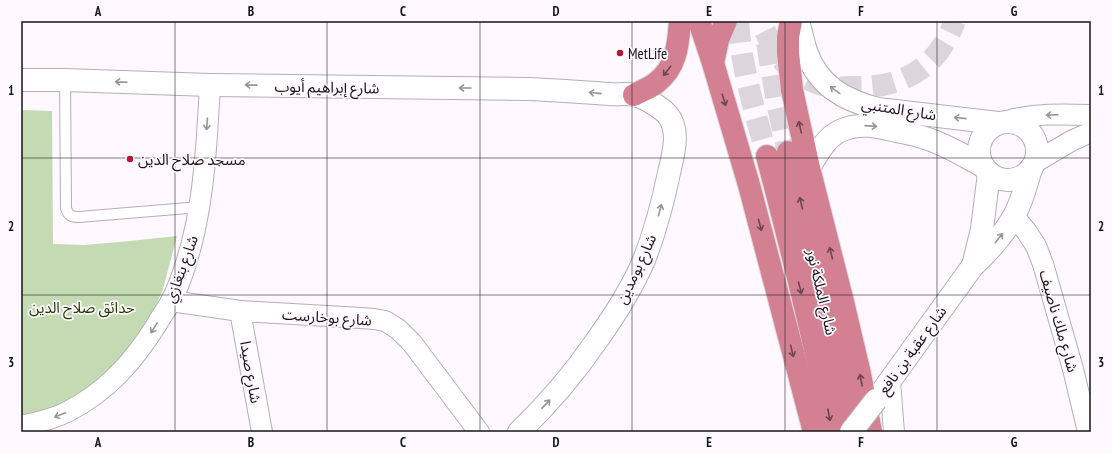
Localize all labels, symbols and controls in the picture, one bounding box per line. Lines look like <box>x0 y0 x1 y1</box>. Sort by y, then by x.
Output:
text: A <box>94 3 102 20</box>
text: B <box>248 3 254 20</box>
text: C <box>400 3 406 20</box>
text: D <box>553 3 560 20</box>
text: E <box>706 3 712 20</box>
text: F <box>858 3 864 20</box>
text: G <box>1011 3 1018 20</box>
place label: MetLife <box>628 44 667 63</box>
marker: MetLife <box>615 48 625 58</box>
one-way arrow <box>662 66 671 77</box>
street label: شارع إبراهيم أيوب <box>274 77 380 100</box>
one-way arrow <box>115 78 128 86</box>
text: 1 <box>8 82 14 99</box>
one-way arrow <box>245 82 258 89</box>
text: 1 <box>1098 82 1104 99</box>
one-way arrow <box>459 84 472 92</box>
one-way arrow <box>829 86 840 94</box>
one-way arrow <box>589 89 602 96</box>
one-way arrow <box>721 94 728 107</box>
street label: شارع المتنبي <box>860 94 938 127</box>
one-way arrow <box>1046 111 1059 119</box>
one-way arrow <box>954 114 967 122</box>
one-way arrow <box>204 117 211 130</box>
one-way arrow <box>795 121 803 134</box>
one-way arrow <box>864 122 877 129</box>
place label: مسجد صلاح الدين <box>138 150 246 172</box>
marker: مسجد صلاح الدين <box>125 154 135 164</box>
one-way arrow <box>796 197 804 210</box>
one-way arrow <box>657 203 664 216</box>
text: 2 <box>8 218 14 235</box>
one-way arrow <box>757 218 764 231</box>
text: 2 <box>1098 218 1104 235</box>
street label: شارع بومدين <box>612 231 663 308</box>
street label: شارع بنغازي <box>160 232 205 306</box>
one-way arrow <box>995 233 1003 244</box>
street label: شارع الملكة نور <box>800 246 841 338</box>
one-way arrow <box>827 247 834 260</box>
street label: شارع ملك ناصيف <box>1032 268 1083 376</box>
one-way arrow <box>797 282 805 295</box>
park label: حدائق صلاح الدين <box>29 298 135 320</box>
street label: شارع عقبة بن نافع <box>874 302 953 400</box>
street label: شارع بوخارست <box>281 304 373 333</box>
one-way arrow <box>150 322 158 333</box>
street label: شارع صيدا <box>233 339 266 405</box>
one-way arrow <box>789 344 796 357</box>
text: 3 <box>8 354 14 371</box>
text: 3 <box>1098 354 1104 371</box>
one-way arrow <box>856 374 864 387</box>
one-way arrow <box>542 399 551 410</box>
one-way arrow <box>826 408 834 421</box>
one-way arrow <box>55 411 67 419</box>
text: A <box>94 434 102 451</box>
text: B <box>248 434 254 451</box>
text: C <box>400 434 406 451</box>
text: D <box>553 434 560 451</box>
text: E <box>706 434 712 451</box>
text: F <box>858 434 864 451</box>
text: G <box>1011 434 1018 451</box>

